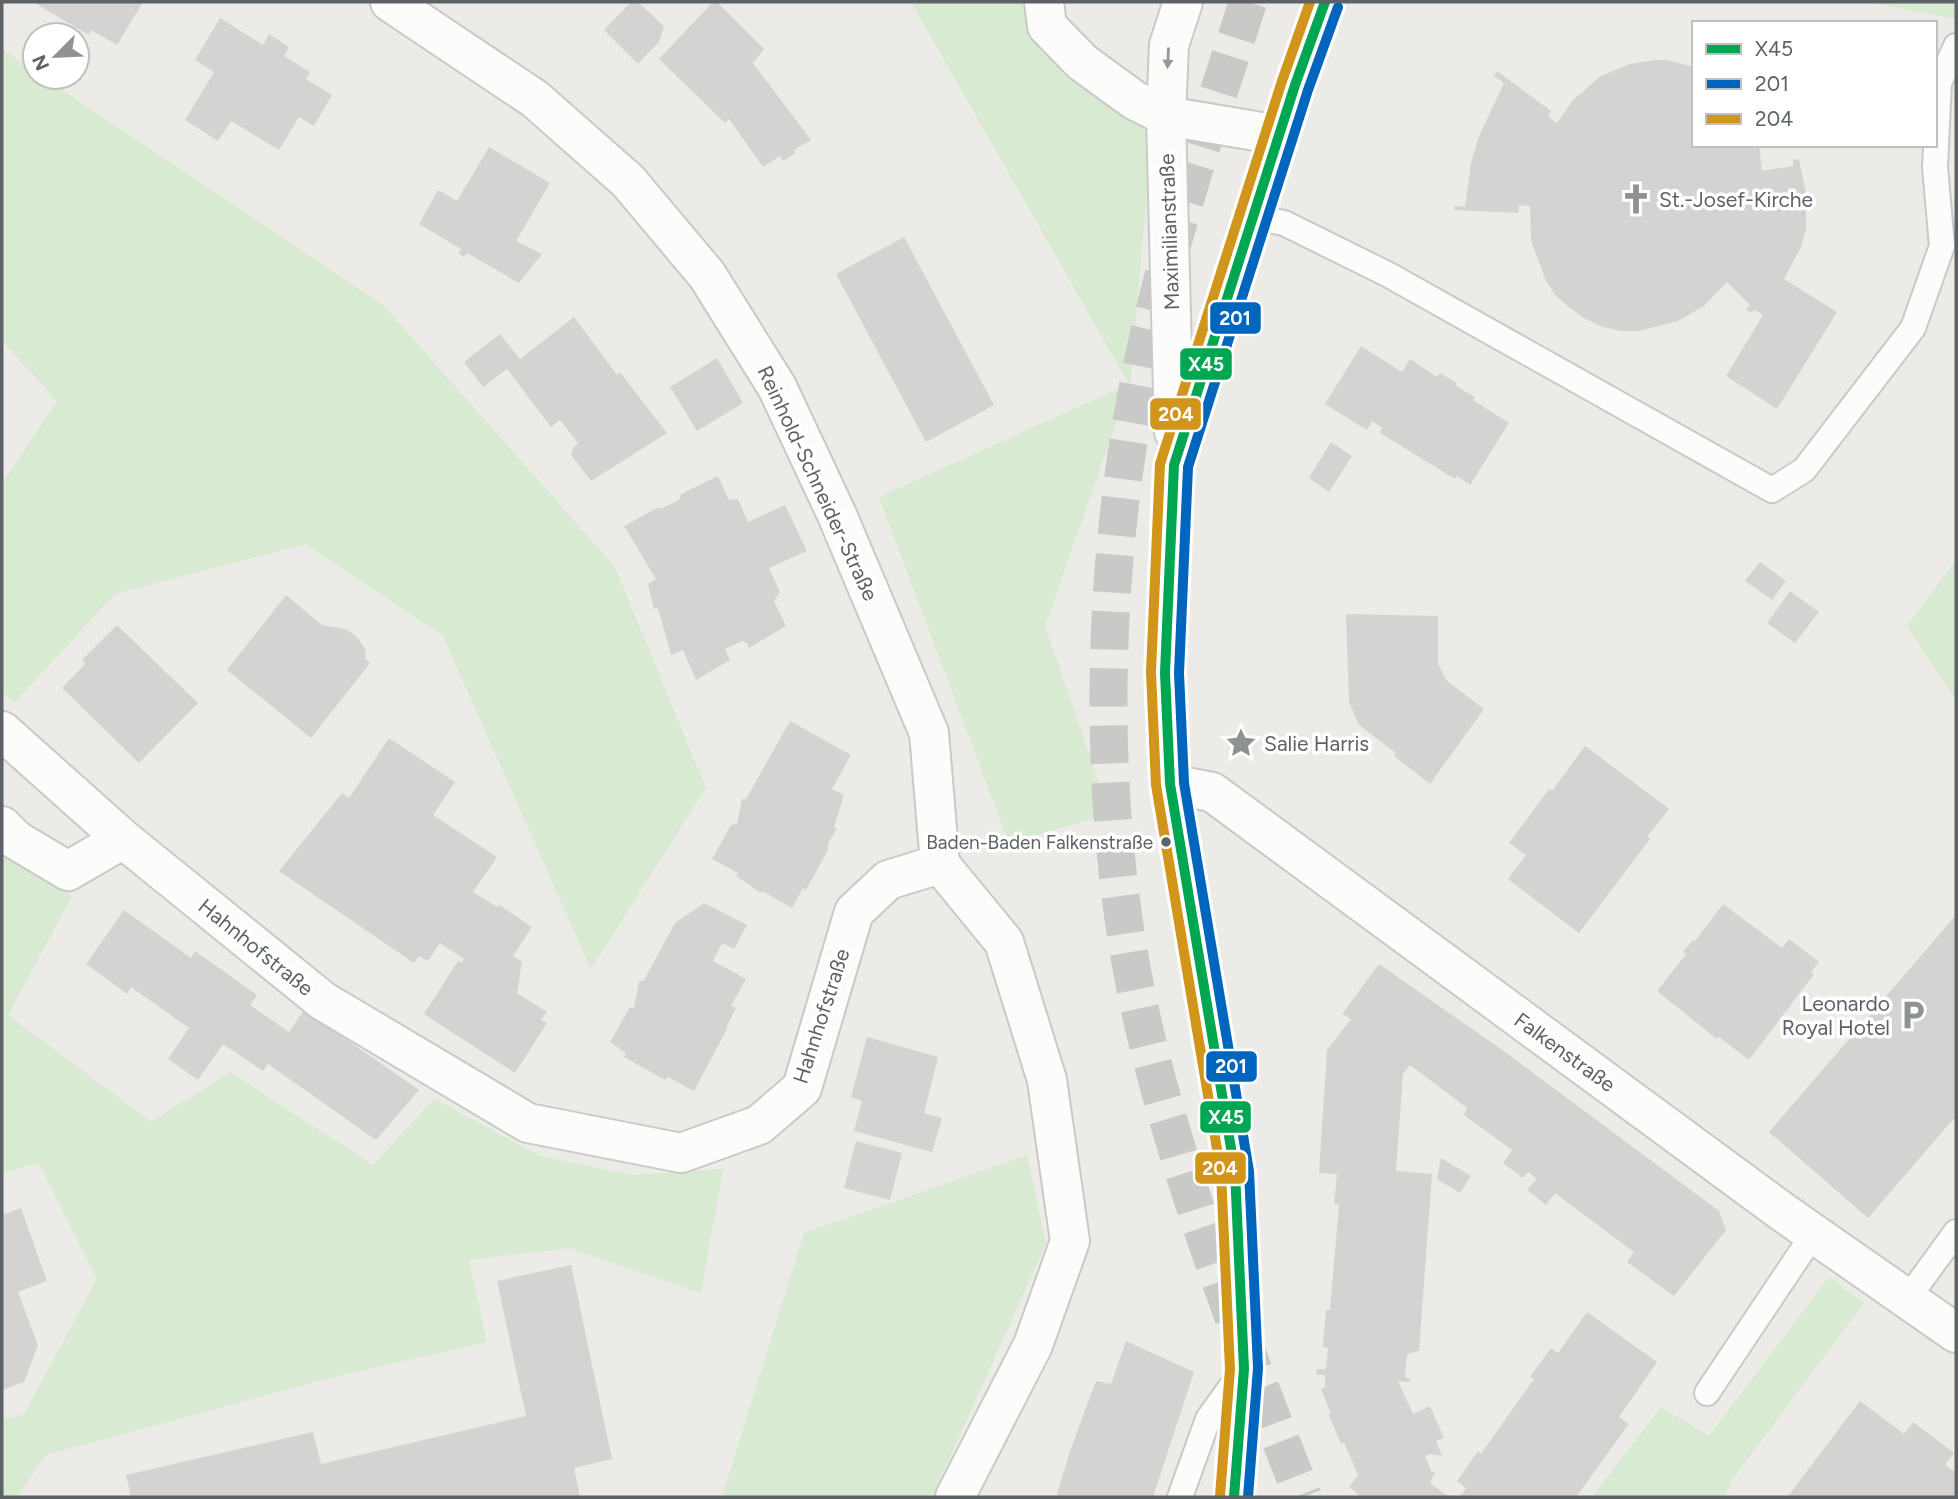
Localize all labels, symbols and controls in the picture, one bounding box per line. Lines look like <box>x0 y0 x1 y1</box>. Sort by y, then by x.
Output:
north arrow <box>21 21 91 91</box>
legend <box>1692 21 1937 147</box>
text: X45 <box>1755 36 1793 61</box>
one-way arrow <box>1163 47 1174 69</box>
text: N <box>27 51 54 74</box>
text: 201 <box>1755 71 1789 96</box>
text: 204 <box>1755 106 1793 131</box>
street label: Maximilianstraße <box>1154 153 1184 311</box>
church icon: St.-Josef-Kirche <box>1619 182 1653 216</box>
place label: St.-Josef-Kirche <box>1659 187 1813 212</box>
line badge: 201 <box>1209 301 1262 335</box>
text: 201 <box>1219 307 1251 330</box>
line badge: X45 <box>1179 347 1233 381</box>
text: X45 <box>1188 353 1224 376</box>
street label: Reinhold-Schneider-Straße <box>752 362 884 604</box>
line badge: 204 <box>1149 397 1202 431</box>
text: 204 <box>1158 403 1194 426</box>
place icon: Salie Harris <box>1224 726 1258 760</box>
place label: Salie Harris <box>1264 731 1369 756</box>
place label: Baden-Baden Falkenstraße <box>926 831 1153 854</box>
marker: Baden-Baden Falkenstraße <box>1159 835 1173 849</box>
street label: Hahnhofstraße <box>194 893 318 1001</box>
street label: Hahnhofstraße <box>787 945 855 1087</box>
place label: Leonardo Royal Hotel <box>1782 991 1890 1040</box>
parking icon: Leonardo Royal Hotel <box>1896 998 1930 1032</box>
street label: Falkenstraße <box>1510 1007 1620 1097</box>
line badge: 201 <box>1205 1050 1258 1083</box>
text: 201 <box>1215 1055 1247 1078</box>
line badge: X45 <box>1199 1100 1252 1134</box>
text: X45 <box>1208 1106 1244 1129</box>
line badge: 204 <box>1194 1151 1247 1185</box>
text: 204 <box>1202 1157 1238 1180</box>

